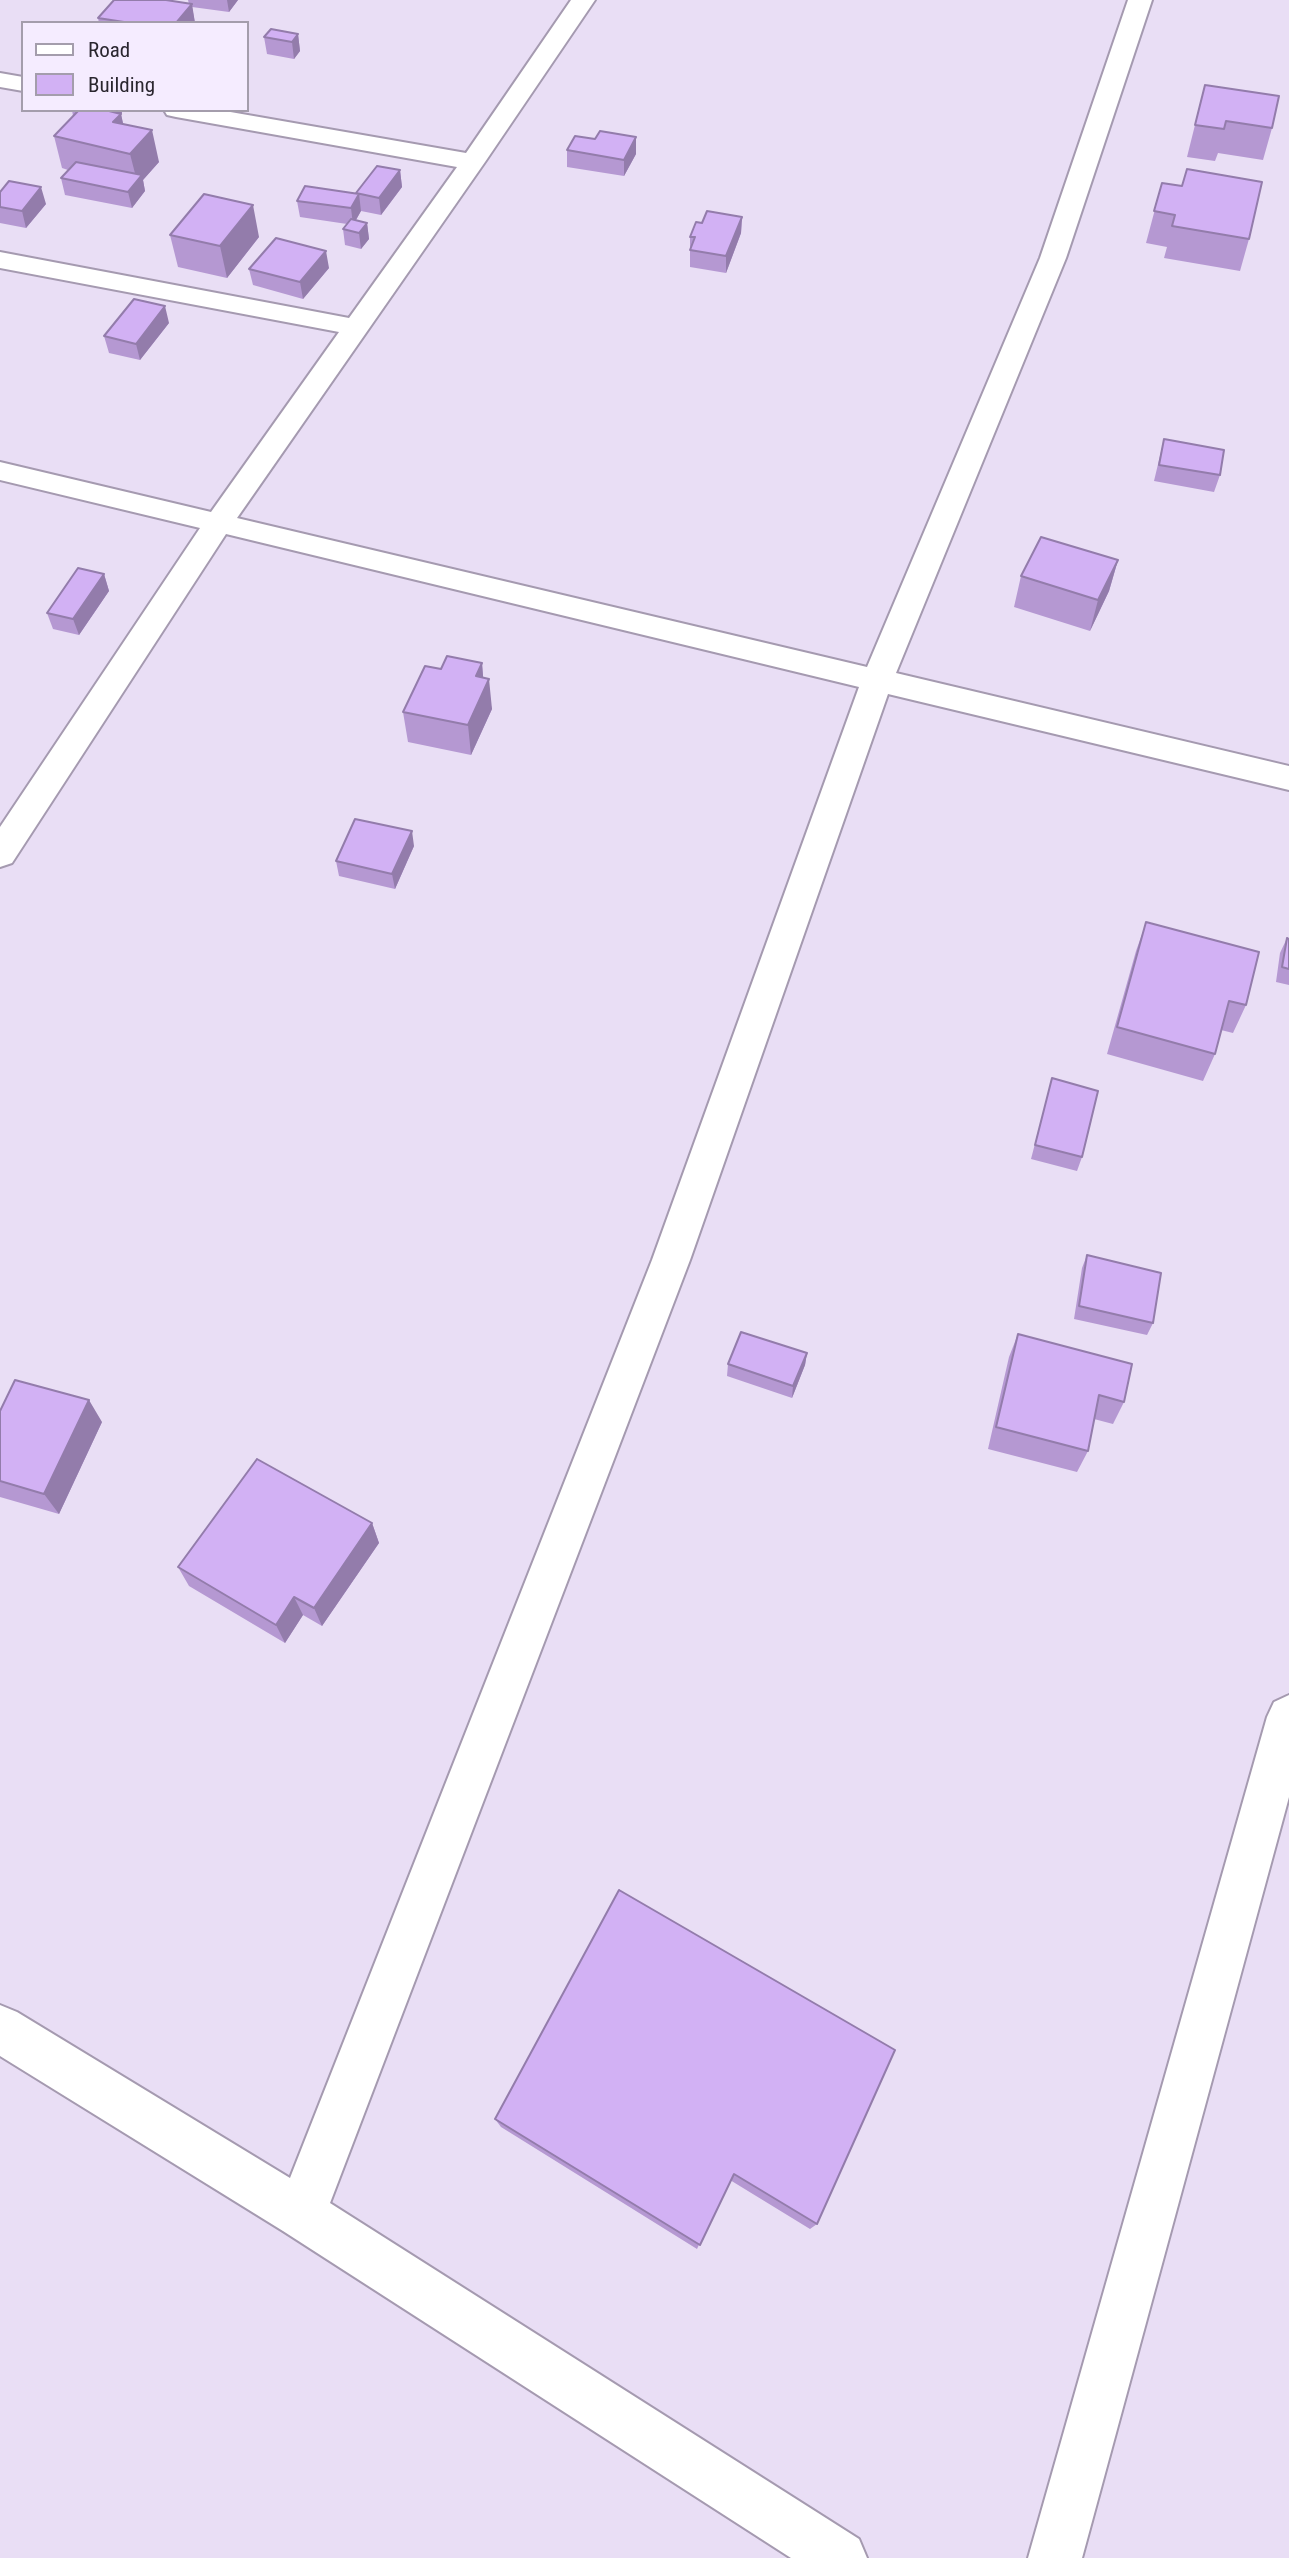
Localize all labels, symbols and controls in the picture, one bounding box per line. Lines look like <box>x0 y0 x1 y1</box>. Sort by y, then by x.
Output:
legend <box>21 21 248 112</box>
text: Road <box>88 38 130 62</box>
text: Building <box>88 73 155 97</box>

